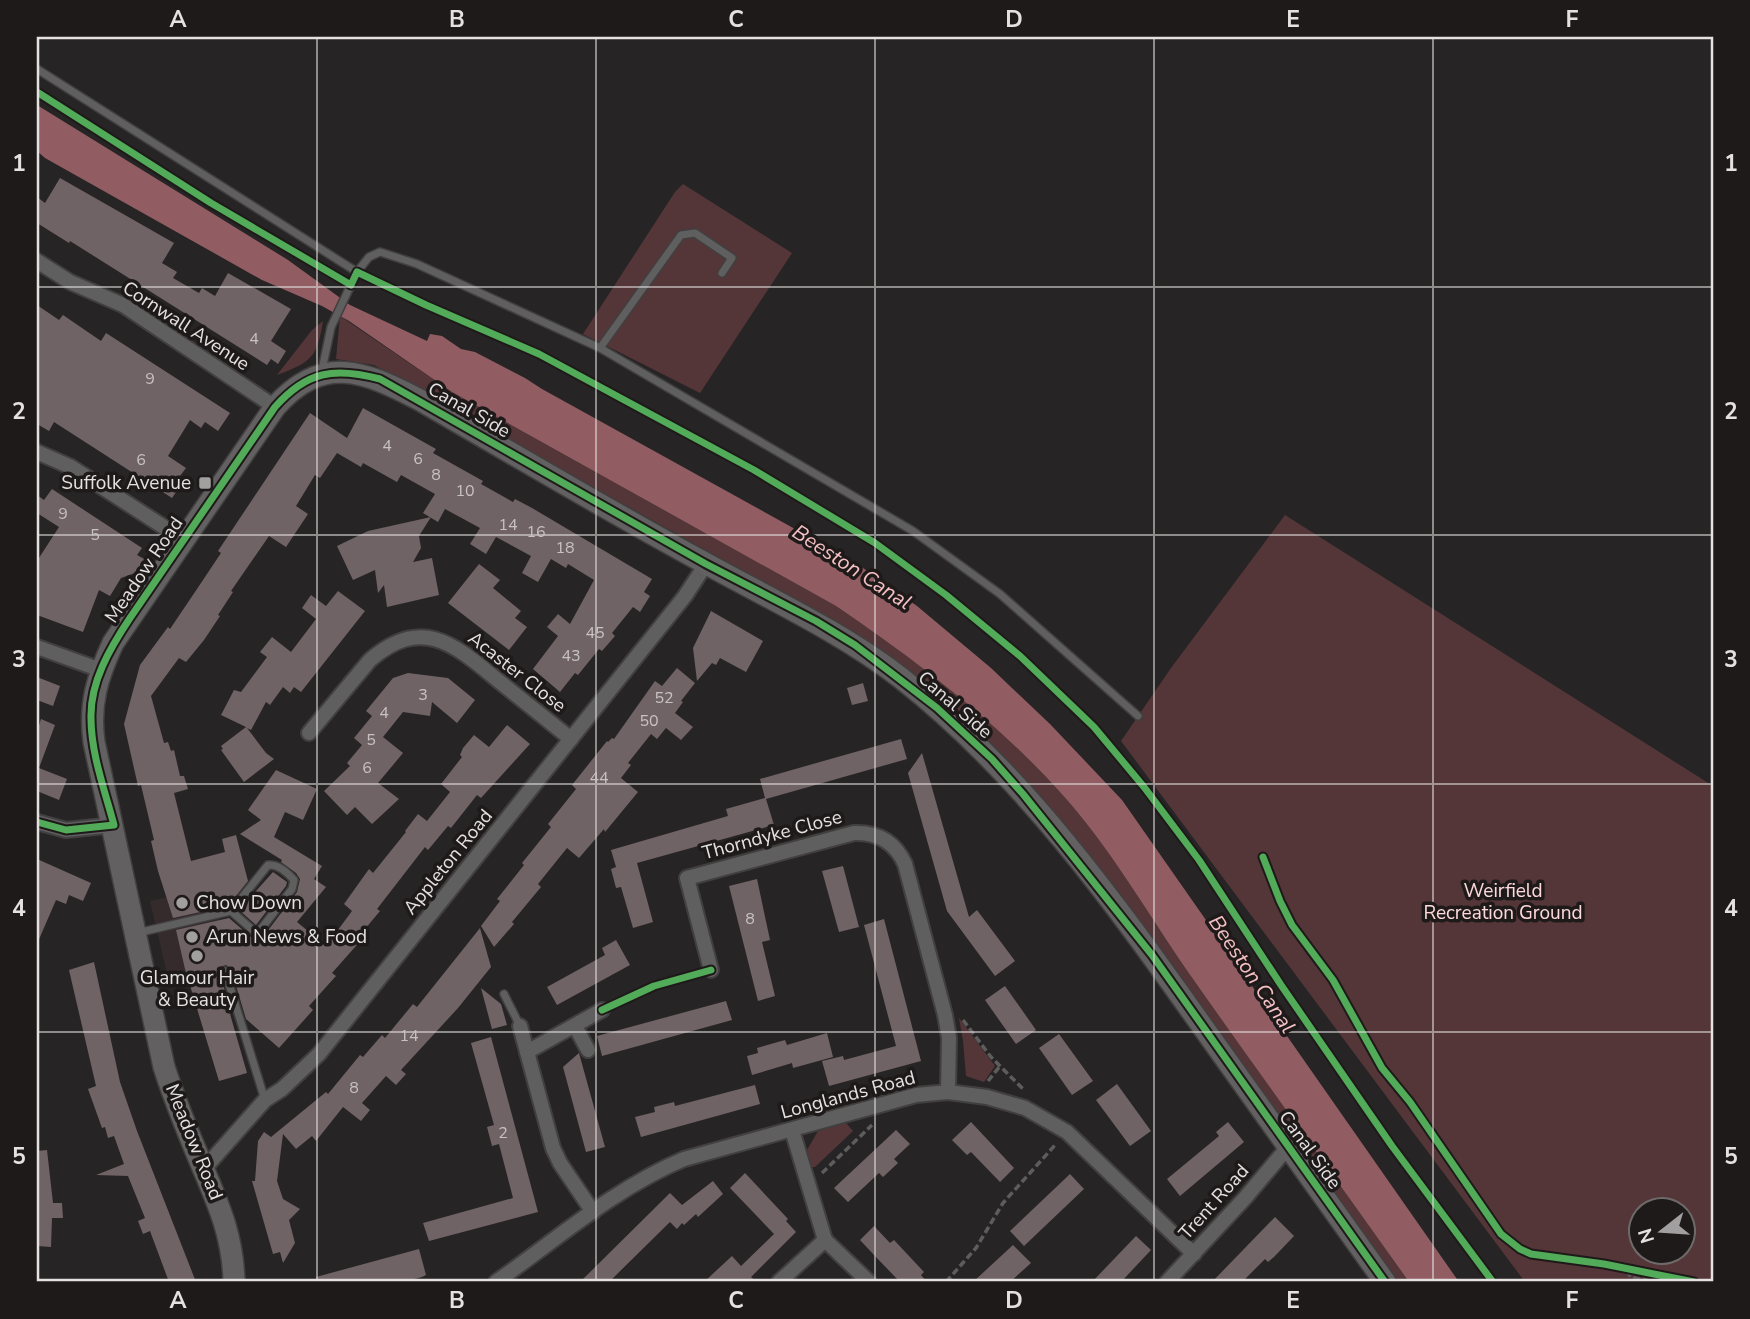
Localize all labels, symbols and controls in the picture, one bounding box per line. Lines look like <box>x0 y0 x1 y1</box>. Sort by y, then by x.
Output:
text: A <box>169 4 187 35</box>
text: B <box>449 4 465 35</box>
text: C <box>728 4 744 35</box>
text: D <box>1005 4 1023 35</box>
text: E <box>1286 4 1300 35</box>
text: F <box>1566 4 1579 35</box>
text: 1 <box>12 148 26 179</box>
text: 1 <box>1724 148 1738 179</box>
street label: Cornwall Avenue <box>117 275 255 377</box>
house number: 4 <box>249 328 259 350</box>
house number: 9 <box>145 368 155 390</box>
street label: Canal Side <box>423 376 515 444</box>
text: 2 <box>12 396 26 427</box>
text: 2 <box>1724 396 1738 427</box>
house number: 4 <box>382 435 392 457</box>
house number: 6 <box>413 448 423 470</box>
house number: 6 <box>136 449 146 471</box>
house number: 8 <box>431 464 441 486</box>
place label: Suffolk Avenue <box>61 470 191 496</box>
marker: Suffolk Avenue <box>197 475 213 491</box>
house number: 10 <box>455 480 475 502</box>
house number: 9 <box>58 503 68 525</box>
street label: Meadow Road <box>99 512 189 628</box>
house number: 14 <box>498 514 518 536</box>
water label: Beeston Canal <box>787 518 917 616</box>
house number: 16 <box>526 521 546 543</box>
house number: 5 <box>90 524 100 546</box>
house number: 18 <box>555 537 575 559</box>
house number: 45 <box>585 622 605 644</box>
street label: Acaster Close <box>462 625 572 719</box>
text: 3 <box>12 644 26 675</box>
text: 3 <box>1724 644 1738 675</box>
house number: 43 <box>561 645 581 667</box>
street label: Canal Side <box>912 665 998 745</box>
house number: 3 <box>418 684 428 706</box>
house number: 52 <box>654 687 674 709</box>
house number: 4 <box>379 702 389 724</box>
house number: 50 <box>639 710 659 732</box>
house number: 5 <box>366 729 376 751</box>
house number: 6 <box>362 757 372 779</box>
house number: 44 <box>589 767 609 789</box>
street label: Appleton Road <box>397 804 499 920</box>
street label: Thorndyke Close <box>699 804 845 866</box>
park label: Weirfield Recreation Ground <box>1423 878 1583 926</box>
place label: Chow Down <box>196 890 302 916</box>
text: 4 <box>12 893 26 924</box>
text: 4 <box>1724 893 1738 924</box>
marker: Chow Down <box>174 895 190 911</box>
house number: 8 <box>745 908 755 930</box>
water label: Beeston Canal <box>1202 909 1302 1039</box>
place label: Arun News & Food <box>206 924 367 950</box>
marker: Arun News & Food <box>184 929 200 945</box>
marker: Glamour Hair & Beauty <box>189 948 205 964</box>
place label: Glamour Hair & Beauty <box>140 965 254 1013</box>
house number: 14 <box>399 1025 419 1047</box>
street label: Longlands Road <box>778 1065 918 1125</box>
house number: 8 <box>349 1077 359 1099</box>
street label: Meadow Road <box>159 1080 229 1204</box>
street label: Canal Side <box>1273 1105 1347 1195</box>
house number: 2 <box>498 1122 508 1144</box>
text: 5 <box>12 1141 26 1172</box>
text: 5 <box>1724 1141 1738 1172</box>
street label: Trent Road <box>1173 1159 1255 1245</box>
north arrow <box>1628 1196 1698 1266</box>
text: N <box>1632 1225 1661 1246</box>
text: A <box>169 1285 187 1316</box>
text: B <box>449 1285 465 1316</box>
text: C <box>728 1285 744 1316</box>
text: D <box>1005 1285 1023 1316</box>
text: E <box>1286 1285 1300 1316</box>
text: F <box>1566 1285 1579 1316</box>

